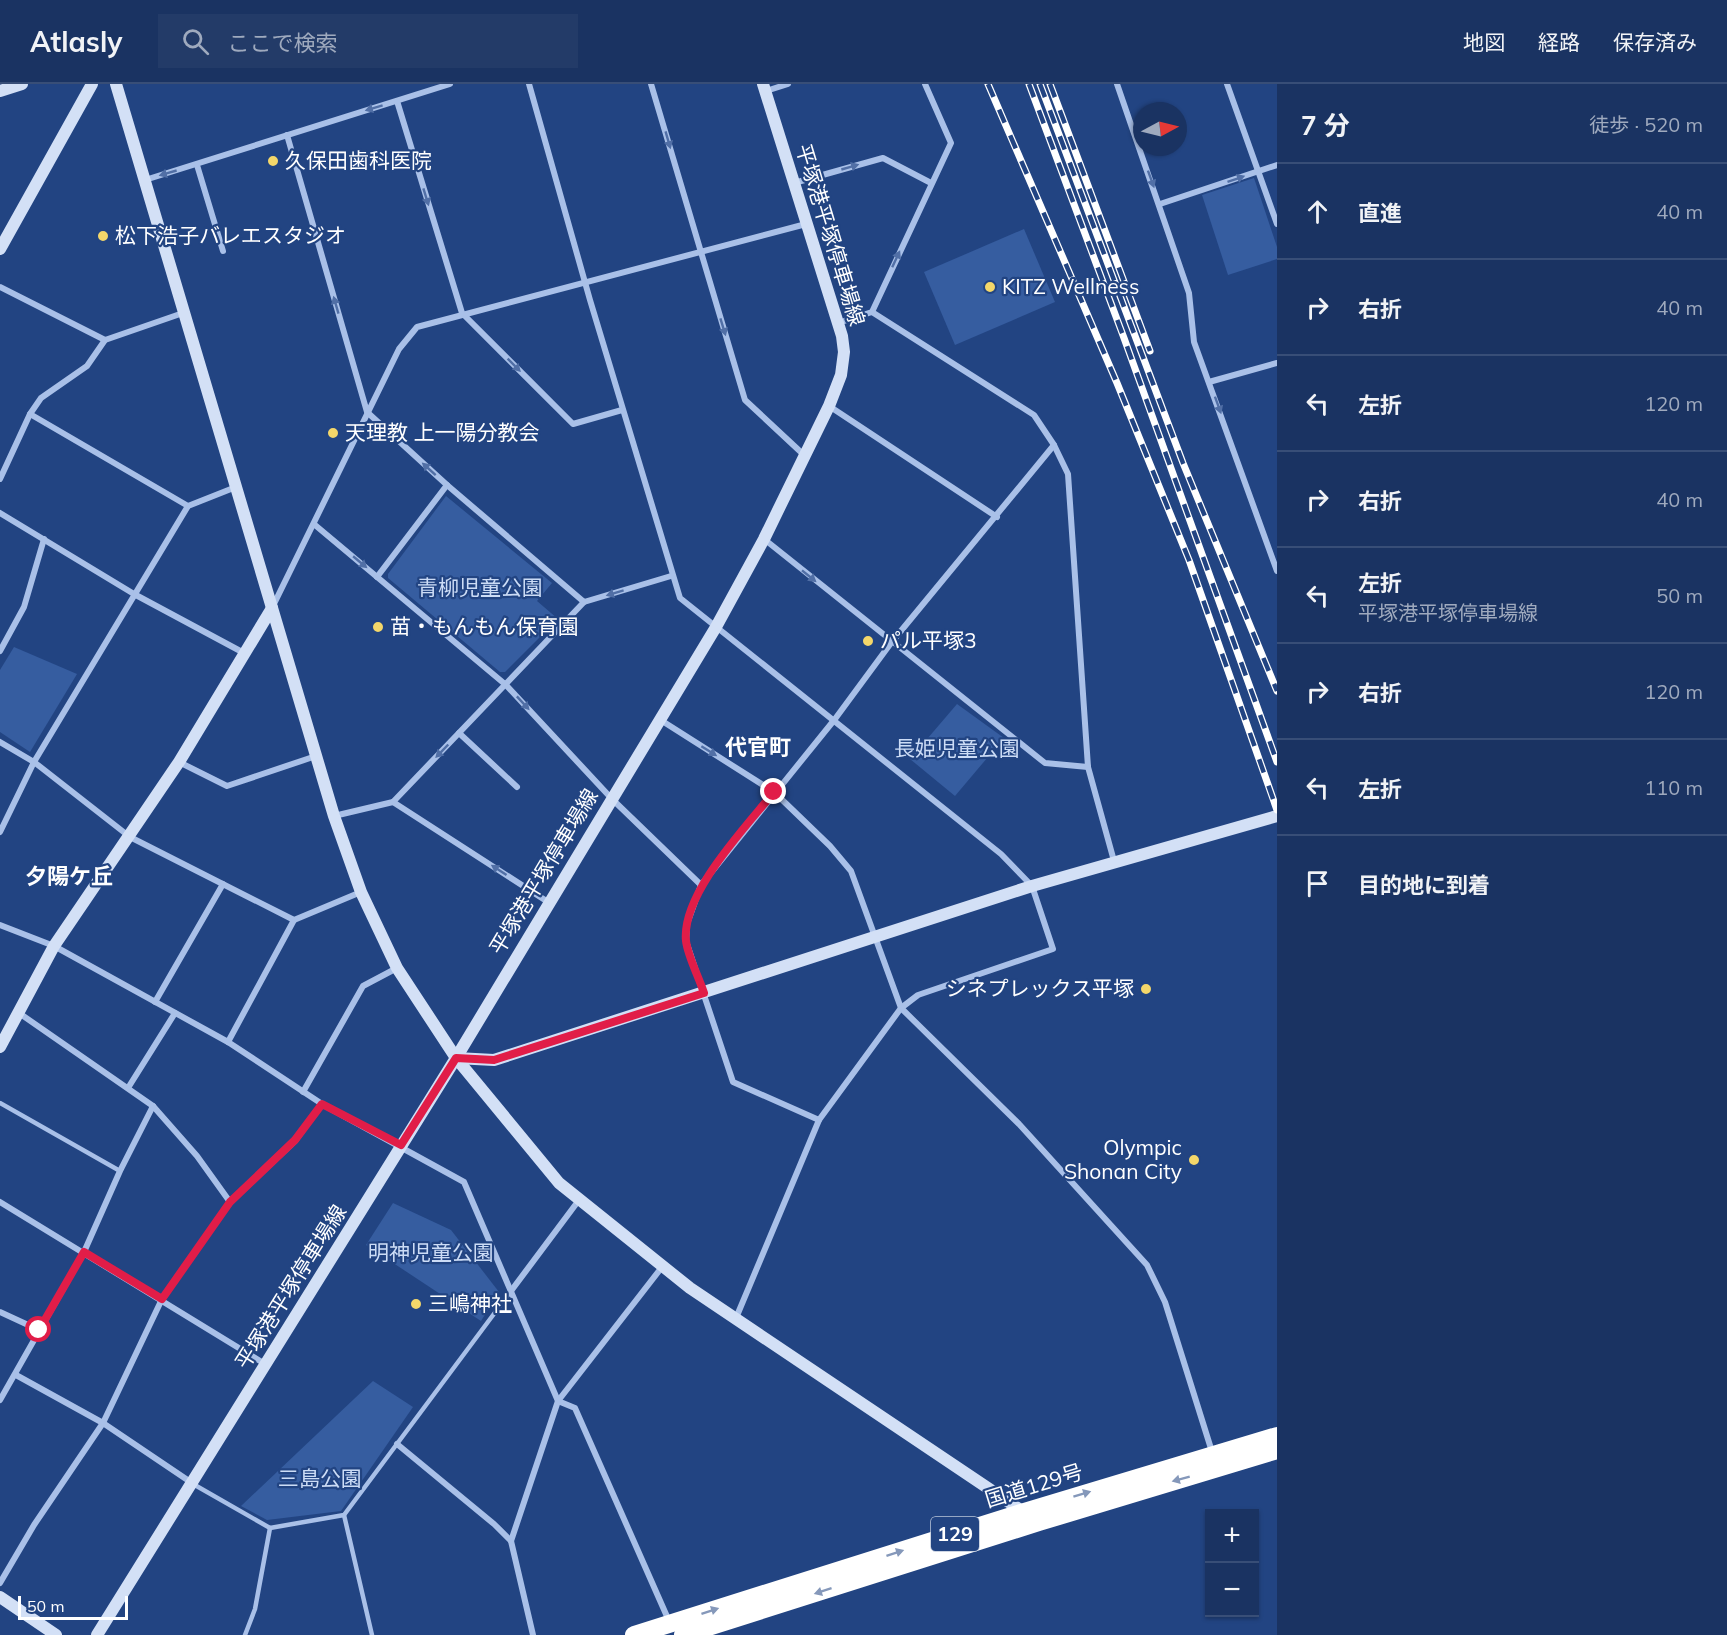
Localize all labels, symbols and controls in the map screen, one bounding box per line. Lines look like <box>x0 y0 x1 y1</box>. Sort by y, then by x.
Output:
search box <box>158 14 578 68</box>
text: Atlasly <box>30 24 122 59</box>
icon: search <box>179 25 212 58</box>
text: ここで検索 <box>227 29 337 57</box>
text: 地図 <box>1463 29 1505 55</box>
text: 経路 <box>1538 29 1580 55</box>
text: 保存済み <box>1613 29 1697 55</box>
north arrow <box>1133 102 1187 156</box>
one-way arrow <box>365 104 383 113</box>
text: 7 分 <box>1301 109 1350 142</box>
text: 徒歩 · 520 m <box>1589 112 1703 137</box>
one-way arrow <box>663 131 673 149</box>
street label: 平塚港平塚停車場線 <box>791 141 871 329</box>
place label: 久保田歯科医院 <box>285 147 432 173</box>
marker: 久保田歯科医院 <box>266 154 280 168</box>
one-way arrow <box>841 162 859 171</box>
one-way arrow <box>159 169 177 178</box>
one-way arrow <box>1147 170 1157 188</box>
one-way arrow <box>1227 173 1245 183</box>
one-way arrow <box>422 188 431 206</box>
icon: ahead <box>1301 195 1334 228</box>
text: 直進 <box>1358 199 1402 227</box>
text: 40 m <box>1656 199 1703 224</box>
place label: 松下浩子バレエスタジオ <box>115 222 346 248</box>
marker: 松下浩子バレエスタジオ <box>96 229 110 243</box>
one-way arrow <box>892 250 901 267</box>
place label: KITZ Wellness <box>1002 273 1139 299</box>
marker: KITZ Wellness <box>983 280 997 294</box>
icon: right <box>1301 291 1334 324</box>
text: 右折 <box>1358 295 1402 323</box>
text: 40 m <box>1656 295 1703 320</box>
one-way arrow <box>331 296 340 314</box>
one-way arrow <box>719 318 728 336</box>
one-way arrow <box>506 358 520 372</box>
icon: left <box>1301 387 1334 420</box>
text: 左折 <box>1358 391 1402 419</box>
text: 120 m <box>1644 391 1703 416</box>
one-way arrow <box>1213 396 1223 414</box>
place label: 天理教 上一陽分教会 <box>345 419 539 445</box>
marker: 天理教 上一陽分教会 <box>326 426 340 440</box>
one-way arrow <box>422 462 436 476</box>
icon: right <box>1301 483 1334 516</box>
text: 右折 <box>1358 487 1402 515</box>
text: 40 m <box>1656 487 1703 512</box>
one-way arrow <box>352 556 367 568</box>
one-way arrow <box>801 569 816 582</box>
text: 左折 <box>1358 569 1402 597</box>
park label: 青柳児童公園 <box>417 574 543 600</box>
icon: left <box>1301 579 1334 612</box>
text: 50 m <box>1656 583 1703 608</box>
one-way arrow <box>606 589 624 598</box>
text: 平塚港平塚停車場線 <box>1358 600 1538 625</box>
place label: 苗・もんもん保育園 <box>390 613 579 639</box>
marker: 苗・もんもん保育園 <box>371 620 385 634</box>
place label: パル平塚3 <box>880 627 977 653</box>
marker: パル平塚3 <box>861 634 875 648</box>
icon: right <box>1301 675 1334 708</box>
text: 右折 <box>1358 679 1402 707</box>
text: 120 m <box>1644 679 1703 704</box>
one-way arrow <box>516 696 530 711</box>
district label: 代官町 <box>725 733 791 761</box>
park label: 長姫児童公園 <box>894 735 1020 761</box>
one-way arrow <box>435 743 449 758</box>
one-way arrow <box>701 745 717 756</box>
icon: left <box>1301 771 1334 804</box>
text: 左折 <box>1358 775 1402 803</box>
text: 110 m <box>1644 775 1703 800</box>
route end <box>760 778 786 804</box>
street label: 平塚港平塚停車場線 <box>483 784 603 959</box>
district label: 夕陽ケ丘 <box>25 862 113 890</box>
one-way arrow <box>490 865 507 876</box>
icon: arrive <box>1301 867 1334 900</box>
text: 目的地に到着 <box>1358 871 1490 899</box>
place label: シネプレックス平塚 <box>946 975 1134 1001</box>
marker: シネプレックス平塚 <box>1139 982 1153 996</box>
place label: Olympic Shonan City <box>1064 1134 1182 1184</box>
marker: Olympic Shonan City <box>1187 1153 1201 1167</box>
street label: 平塚港平塚停車場線 <box>229 1199 351 1373</box>
park label: 明神児童公園 <box>368 1239 494 1265</box>
place label: 三嶋神社 <box>428 1290 512 1316</box>
marker: 三嶋神社 <box>409 1297 423 1311</box>
route start <box>25 1316 51 1342</box>
street label: 国道129号 <box>982 1458 1086 1512</box>
park label: 三島公園 <box>278 1465 362 1491</box>
one-way arrow <box>1172 1475 1190 1485</box>
one-way arrow <box>1073 1489 1091 1498</box>
map controls <box>1205 1509 1259 1617</box>
button: + <box>1205 1509 1259 1563</box>
road number: 129 <box>931 1517 979 1551</box>
one-way arrow <box>886 1547 904 1557</box>
button: − <box>1205 1563 1259 1617</box>
one-way arrow <box>814 1586 832 1596</box>
scale bar <box>18 1593 128 1620</box>
text: 50 m <box>27 1596 64 1616</box>
one-way arrow <box>701 1606 719 1616</box>

